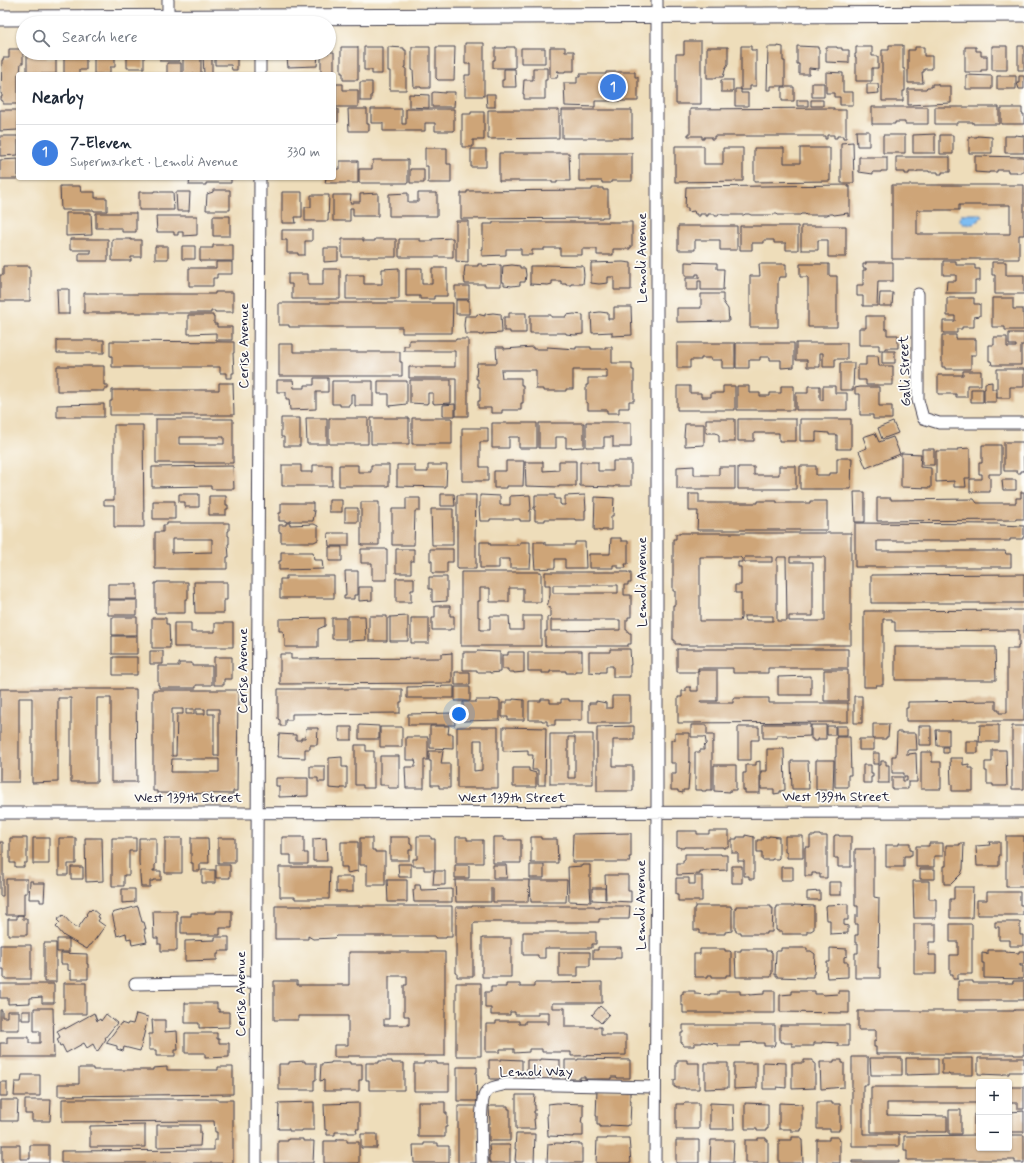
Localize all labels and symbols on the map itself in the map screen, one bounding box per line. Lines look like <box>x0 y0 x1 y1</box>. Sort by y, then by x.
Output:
pin: 1 <box>600 72 626 102</box>
street label: Lemoli Avenue <box>633 213 651 303</box>
street label: Cerise Avenue <box>235 303 253 389</box>
street label: Galli Street <box>895 334 915 407</box>
street label: Lemoli Avenue <box>633 537 651 627</box>
street label: Cerise Avenue <box>234 628 252 714</box>
your location <box>449 704 469 724</box>
street label: West 139th Street <box>782 788 891 806</box>
street label: West 139th Street <box>134 789 243 807</box>
street label: West 139th Street <box>458 789 567 807</box>
street label: Lemoli Avenue <box>632 860 650 950</box>
street label: Cerise Avenue <box>232 951 250 1037</box>
street label: Lemoli Way <box>499 1063 573 1081</box>

